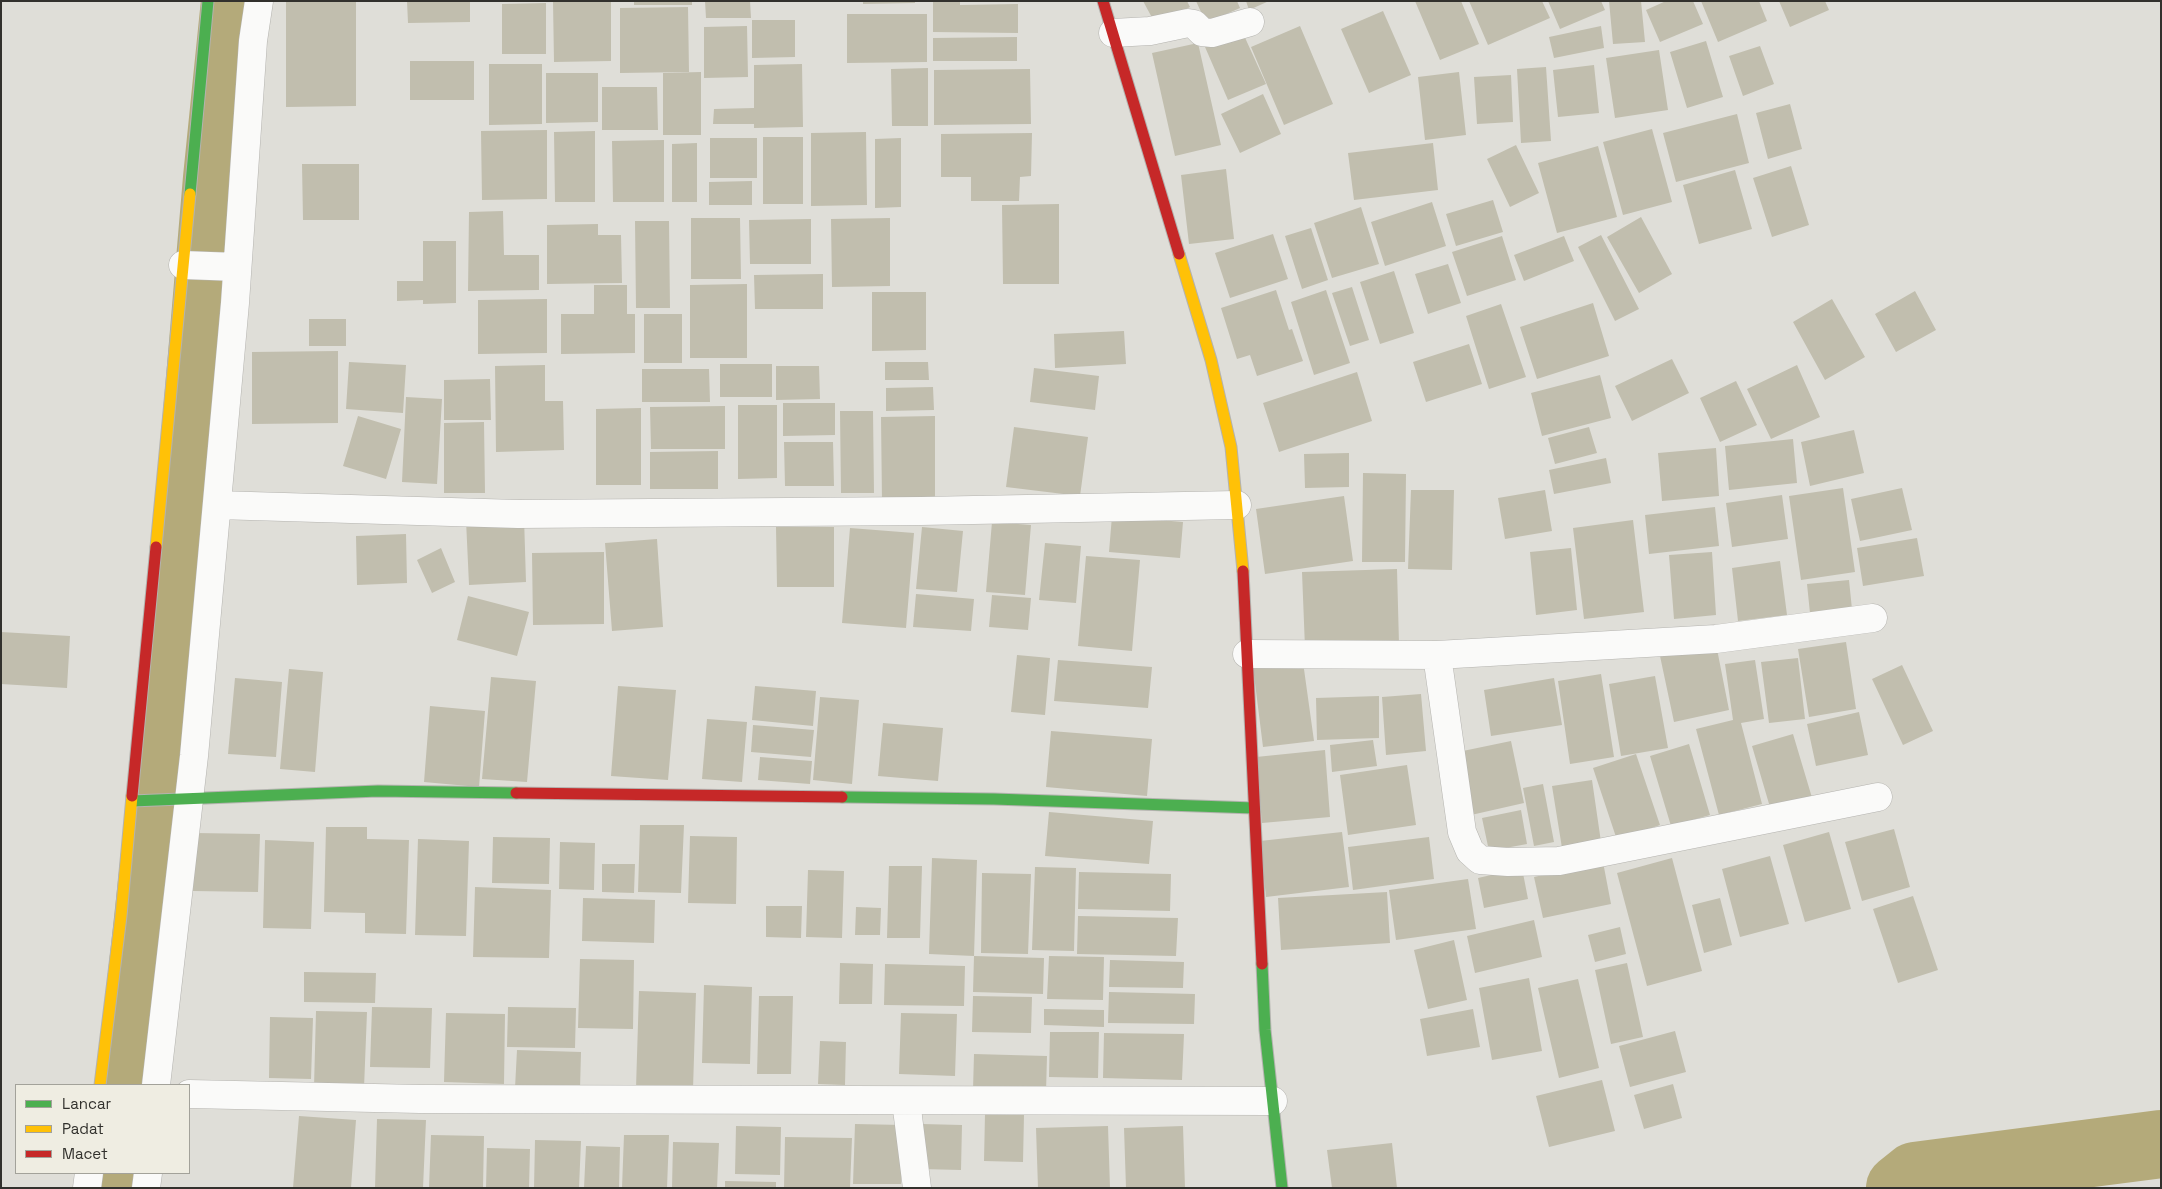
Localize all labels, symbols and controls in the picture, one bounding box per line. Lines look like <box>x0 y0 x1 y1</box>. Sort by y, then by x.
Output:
legend <box>15 1084 190 1174</box>
text: Lancar <box>62 1094 111 1113</box>
text: Padat <box>62 1119 104 1138</box>
text: Macet <box>62 1144 108 1163</box>

